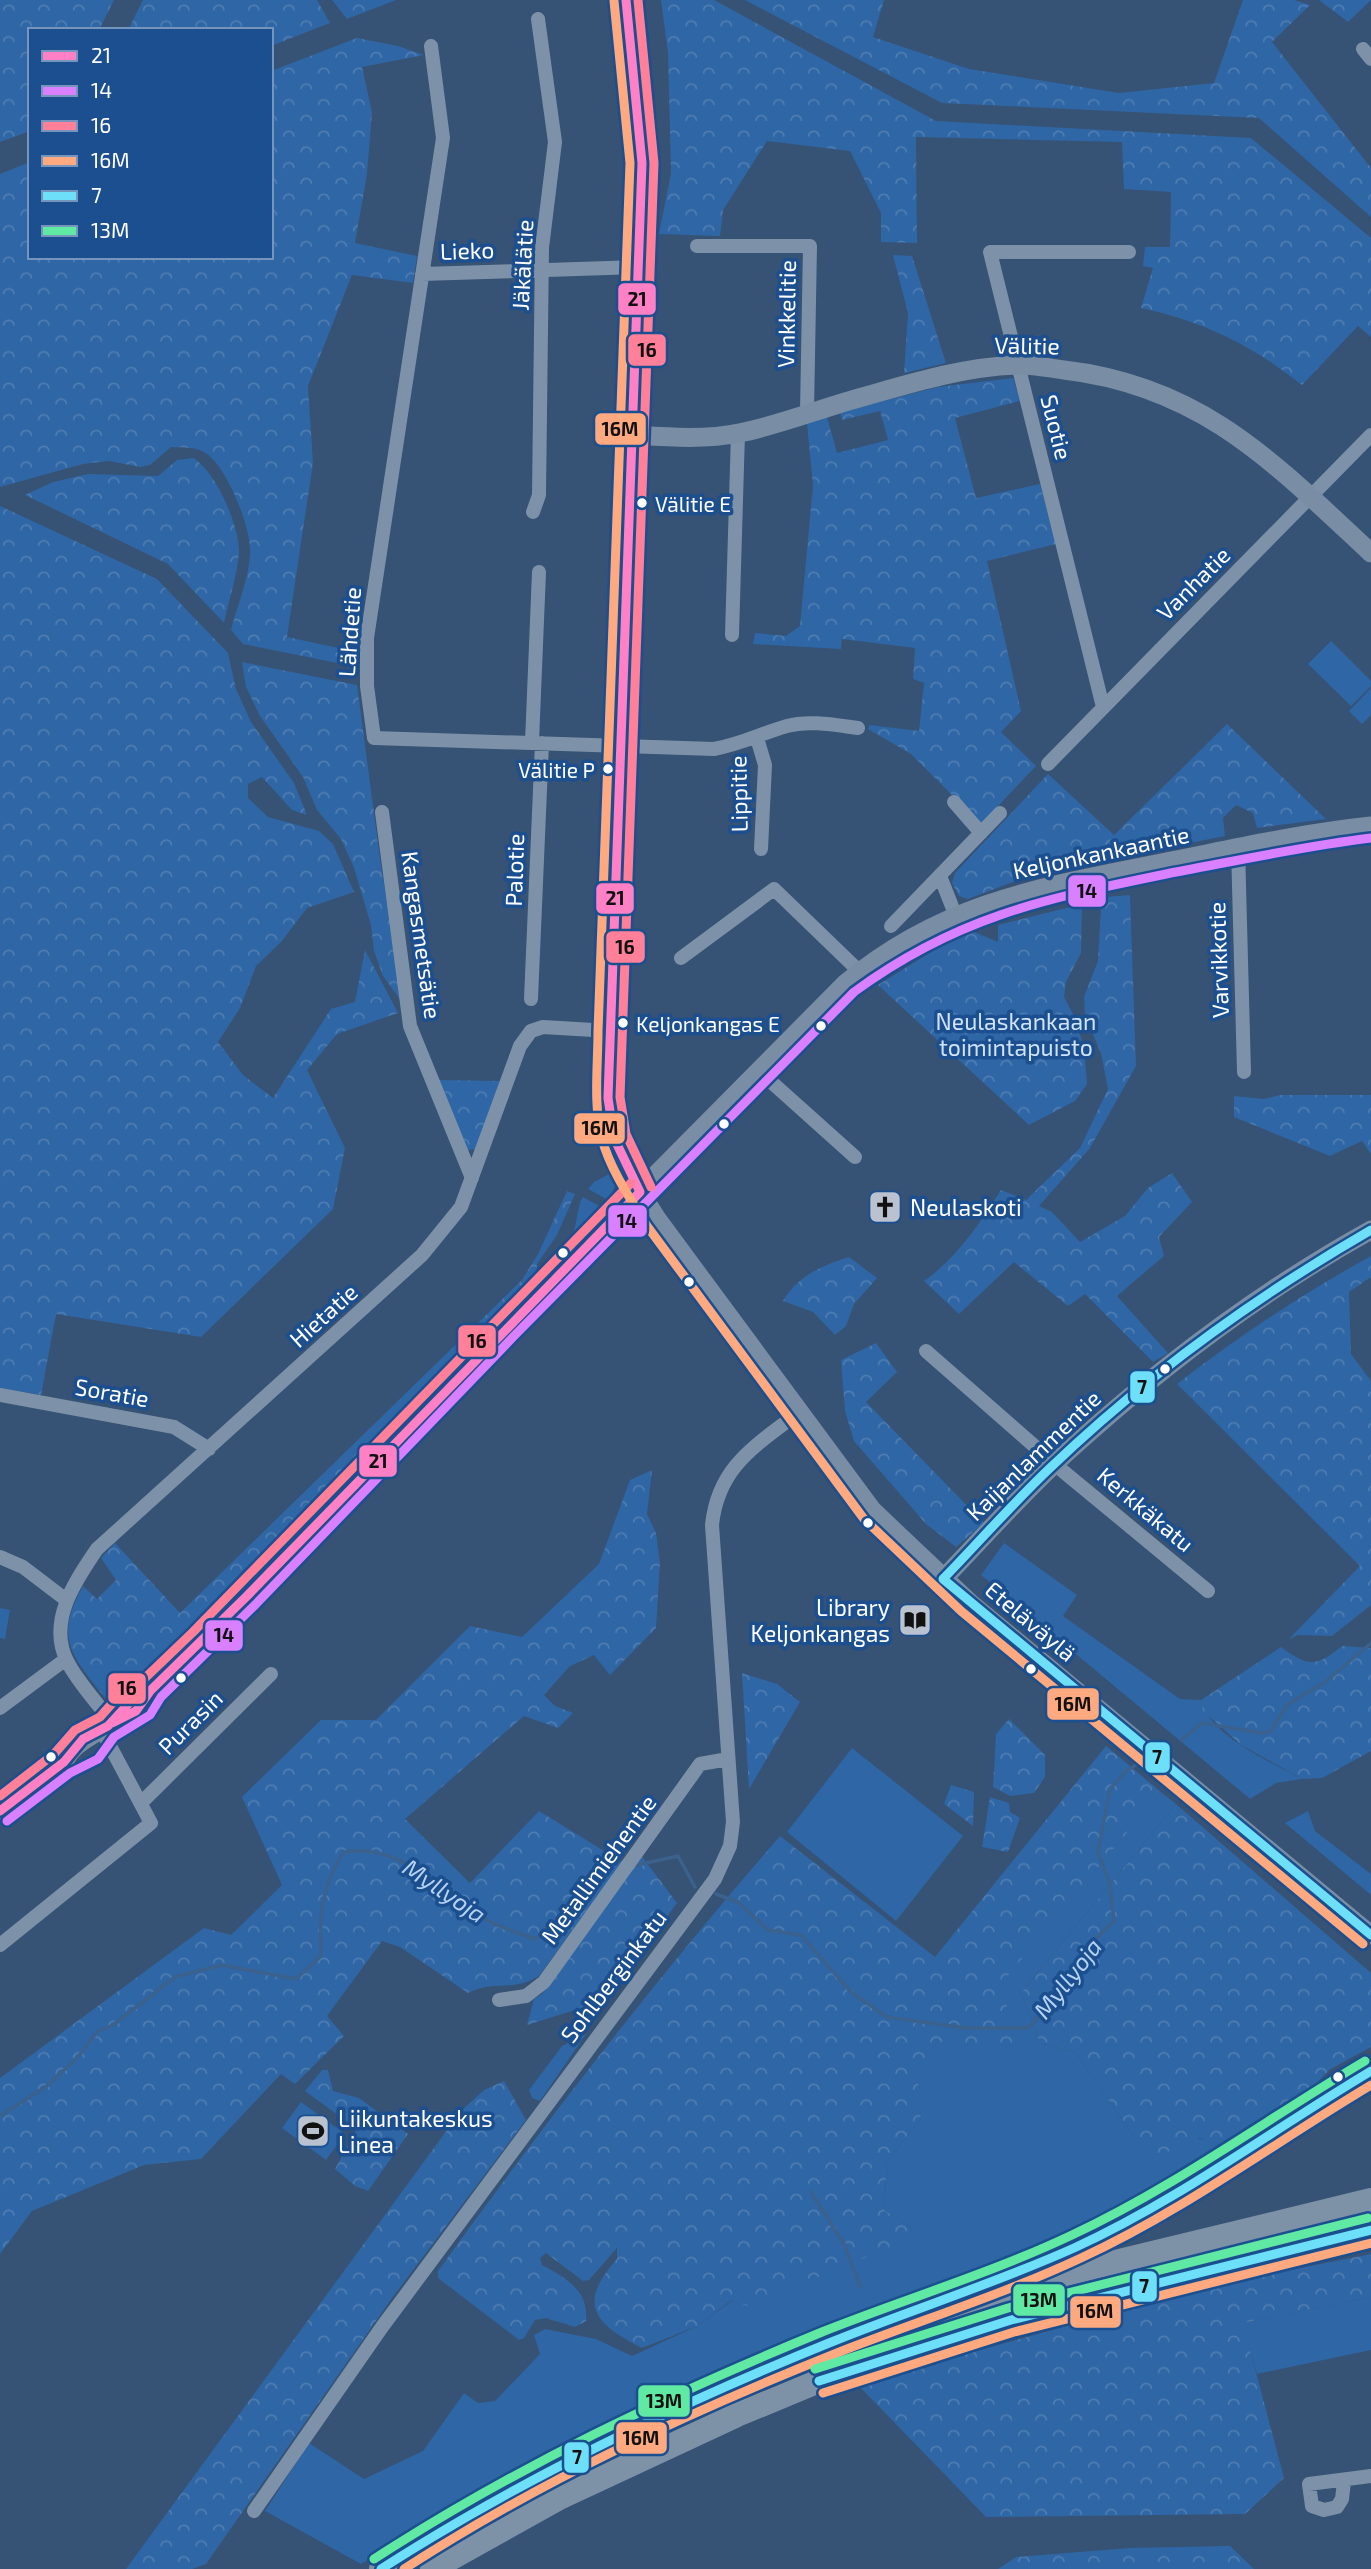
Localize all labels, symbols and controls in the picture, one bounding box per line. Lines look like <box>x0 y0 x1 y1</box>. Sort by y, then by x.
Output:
legend <box>28 28 273 259</box>
text: 21 <box>91 42 111 67</box>
text: 14 <box>91 77 112 102</box>
text: 16 <box>91 112 111 137</box>
text: 16M <box>91 147 130 172</box>
text: 7 <box>91 182 102 207</box>
text: 13M <box>91 217 129 242</box>
street label: Jäkälätie <box>506 219 538 311</box>
street label: Lieko <box>439 235 495 265</box>
street label: Vinkkelitie <box>771 260 801 368</box>
line badge: 21 <box>617 282 657 316</box>
text: 21 <box>627 287 647 310</box>
street label: Välitie <box>994 330 1060 360</box>
line badge: 16 <box>627 333 667 367</box>
text: 16 <box>637 338 657 361</box>
street label: Suotie <box>1035 392 1079 462</box>
line badge: 16M <box>594 412 647 446</box>
text: 16M <box>602 417 638 440</box>
place label: Välitie E <box>655 491 731 516</box>
marker: Välitie E <box>635 496 649 510</box>
street label: Vanhatie <box>1151 541 1235 625</box>
street label: Lähdetie <box>332 586 366 678</box>
street label: Lippitie <box>723 755 753 833</box>
place label: Välitie P <box>518 757 595 782</box>
marker: Välitie P <box>601 762 615 776</box>
street label: Keljonkankaantie <box>1010 820 1192 884</box>
street label: Palotie <box>499 833 529 907</box>
street label: Kangasmetsätie <box>396 849 448 1021</box>
line badge: 14 <box>1067 874 1107 908</box>
text: 14 <box>1077 879 1097 902</box>
line badge: 21 <box>595 882 635 915</box>
text: 21 <box>605 886 625 909</box>
street label: Varvikkotie <box>1202 902 1234 1018</box>
line badge: 16 <box>605 930 646 964</box>
text: 16 <box>615 935 635 958</box>
park label: Neulaskankaan toimintapuisto <box>936 1007 1096 1061</box>
place label: Keljonkangas E <box>636 1011 780 1037</box>
marker: Keljonkangas E <box>616 1016 630 1030</box>
unlabelled marker <box>814 1019 828 1033</box>
line badge: 16M <box>573 1112 626 1145</box>
text: 16M <box>582 1116 618 1139</box>
unlabelled marker <box>717 1117 731 1131</box>
church icon: Neulaskoti <box>866 1188 904 1226</box>
place label: Neulaskoti <box>910 1193 1022 1221</box>
line badge: 14 <box>607 1204 648 1238</box>
text: 14 <box>617 1209 637 1232</box>
unlabelled marker <box>556 1246 570 1260</box>
unlabelled marker <box>682 1275 696 1289</box>
street label: Hietatie <box>283 1277 363 1353</box>
line badge: 16 <box>457 1324 497 1358</box>
text: 16 <box>467 1329 487 1352</box>
unlabelled marker <box>1158 1362 1172 1376</box>
line badge: 7 <box>1129 1370 1156 1404</box>
street label: Soratie <box>73 1372 151 1412</box>
text: 7 <box>1137 1375 1147 1398</box>
street label: Kaijanlammentie <box>960 1384 1106 1526</box>
line badge: 21 <box>358 1444 398 1478</box>
text: 21 <box>368 1449 388 1472</box>
street label: Kerkkäkatu <box>1092 1461 1200 1557</box>
unlabelled marker <box>861 1516 875 1530</box>
street label: Eteläväylä <box>980 1575 1082 1667</box>
place label: Library Keljonkangas <box>751 1593 890 1647</box>
library icon: Library Keljonkangas <box>896 1601 934 1639</box>
line badge: 14 <box>204 1619 244 1652</box>
text: 14 <box>214 1623 234 1646</box>
unlabelled marker <box>1024 1662 1038 1676</box>
unlabelled marker <box>174 1671 188 1685</box>
line badge: 16 <box>107 1672 147 1705</box>
text: 16 <box>117 1676 137 1699</box>
street label: Purasin <box>152 1684 228 1760</box>
line badge: 16M <box>1046 1687 1100 1721</box>
text: 16M <box>1055 1692 1091 1715</box>
line badge: 7 <box>1144 1741 1171 1774</box>
text: 7 <box>1152 1745 1162 1768</box>
unlabelled marker <box>44 1750 58 1764</box>
street label: Metallimiehentie <box>535 1789 661 1949</box>
water label: Myllyoja <box>398 1852 492 1928</box>
street label: Sohlberginkatu <box>554 1904 672 2048</box>
water label: Myllyoja <box>1027 1932 1107 2024</box>
unlabelled marker <box>1331 2070 1345 2084</box>
place label: Liikuntakeskus Linea <box>338 2104 493 2158</box>
sports icon: Liikuntakeskus Linea <box>294 2112 332 2150</box>
line badge: 7 <box>1131 2270 1158 2303</box>
text: 7 <box>1139 2274 1149 2297</box>
line badge: 13M <box>1012 2283 1066 2317</box>
text: 13M <box>1021 2288 1057 2311</box>
line badge: 16M <box>1069 2295 1122 2329</box>
text: 16M <box>1077 2299 1113 2322</box>
line badge: 13M <box>637 2384 691 2418</box>
text: 13M <box>646 2389 682 2412</box>
line badge: 16M <box>615 2421 668 2455</box>
text: 16M <box>623 2426 659 2449</box>
line badge: 7 <box>563 2441 590 2474</box>
text: 7 <box>572 2445 582 2468</box>

